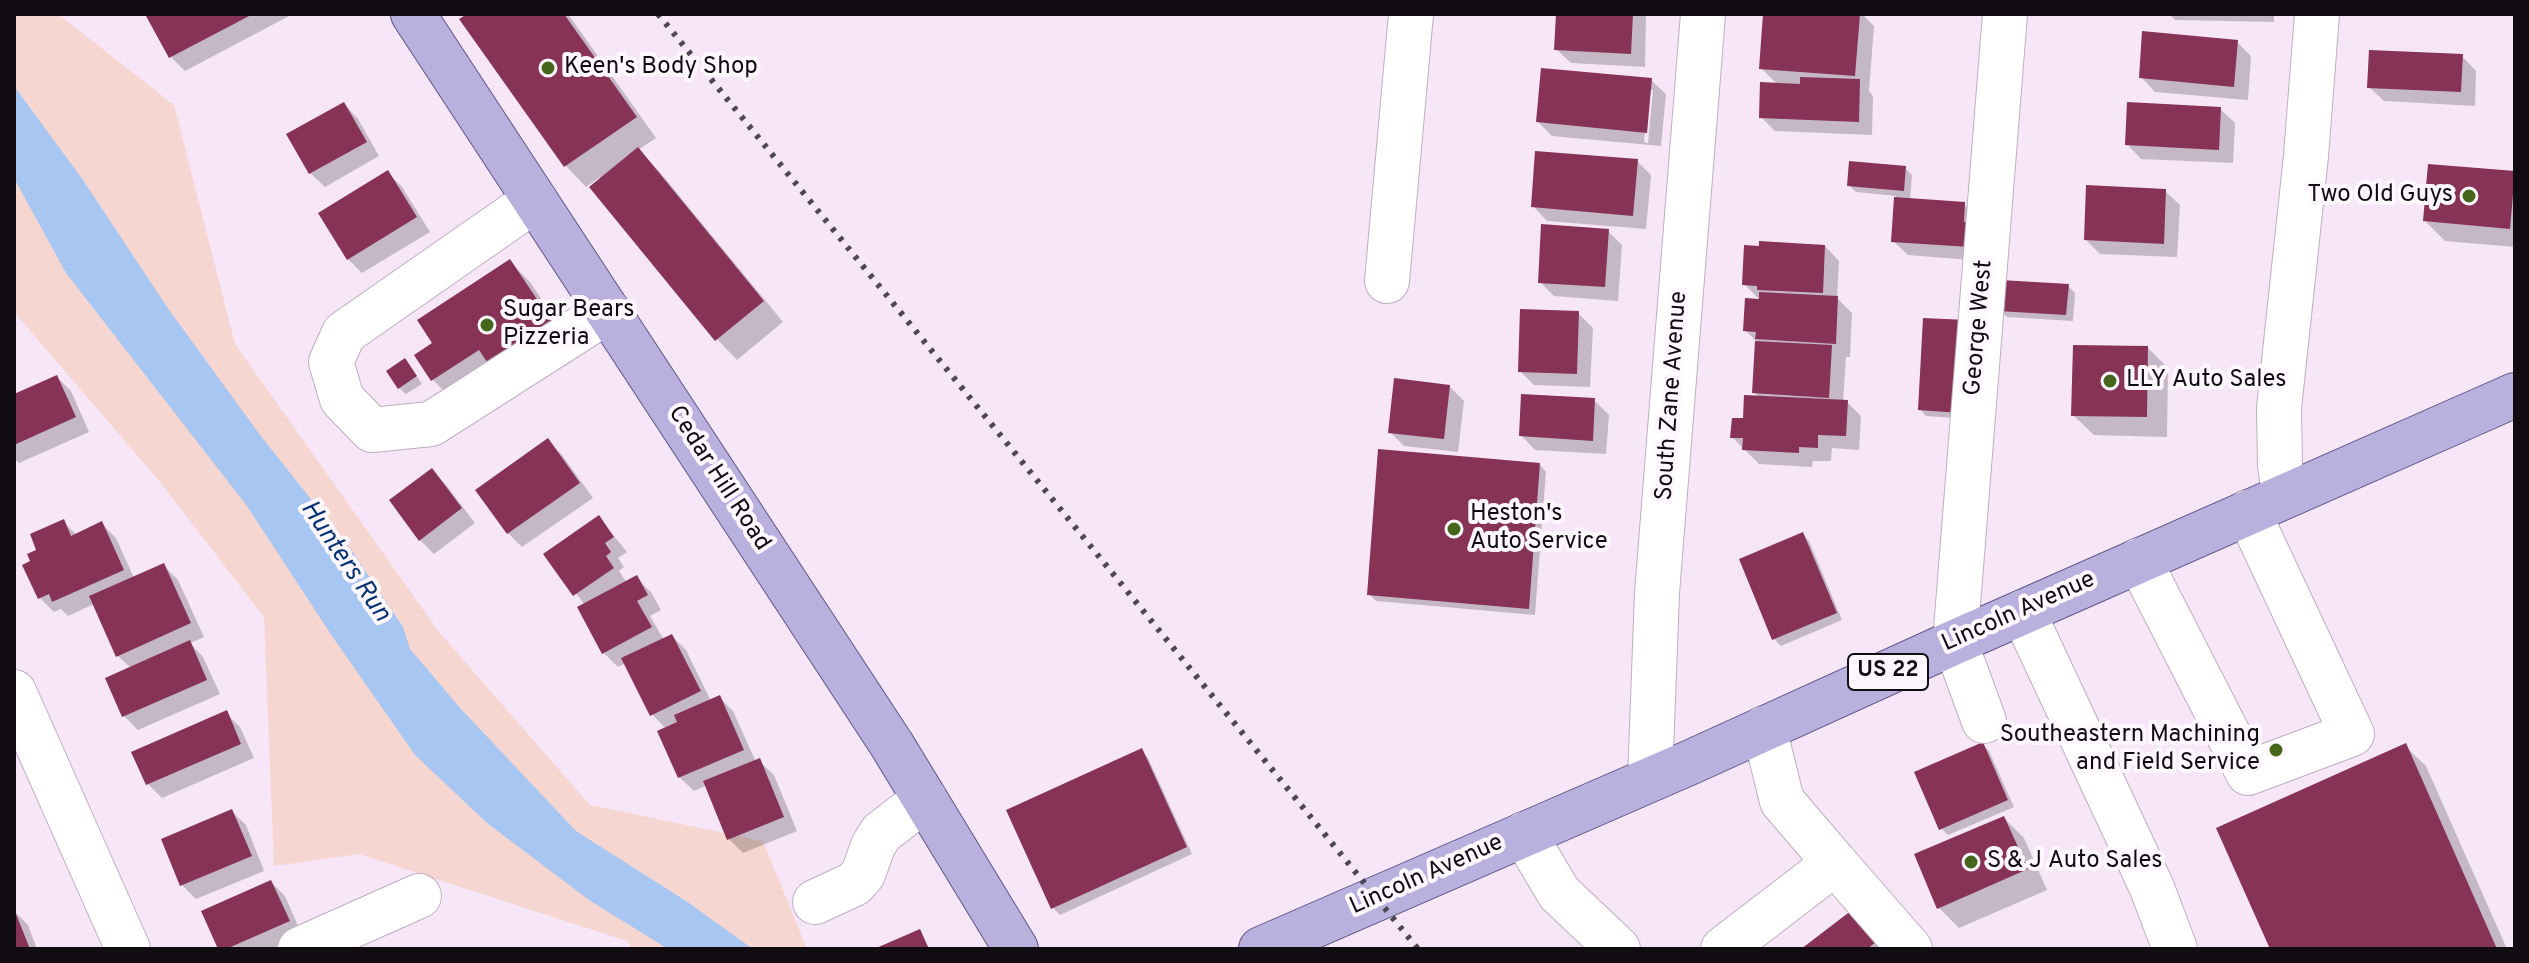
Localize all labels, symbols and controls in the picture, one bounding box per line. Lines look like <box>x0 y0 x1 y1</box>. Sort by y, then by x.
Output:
place label: Keen's Body Shop <box>564 54 758 82</box>
marker: Keen's Body Shop <box>539 59 557 77</box>
place label: Two Old Guys <box>2307 182 2453 210</box>
marker: Two Old Guys <box>2460 187 2478 205</box>
street label: George West <box>1960 259 2000 397</box>
street label: South Zane Avenue <box>1651 290 1695 502</box>
place label: Sugar Bears Pizzeria <box>503 297 634 353</box>
marker: Sugar Bears Pizzeria <box>478 316 496 334</box>
place label: LLY Auto Sales <box>2126 367 2286 395</box>
marker: LLY Auto Sales <box>2101 372 2119 390</box>
street label: Cedar Hill Road <box>660 401 776 557</box>
water label: Hunters Run <box>292 495 396 629</box>
place label: Heston's Auto Service <box>1470 501 1608 557</box>
marker: Heston's Auto Service <box>1445 520 1463 538</box>
street label: Lincoln Avenue <box>1938 566 2100 660</box>
road number: US 22 <box>1848 654 1928 690</box>
place label: Southeastern Machining and Field Service <box>2000 722 2260 778</box>
marker: Southeastern Machining and Field Service <box>2267 741 2285 759</box>
street label: Lincoln Avenue <box>1346 829 1508 923</box>
place label: S & J Auto Sales <box>1987 848 2162 876</box>
marker: S & J Auto Sales <box>1962 853 1980 871</box>

